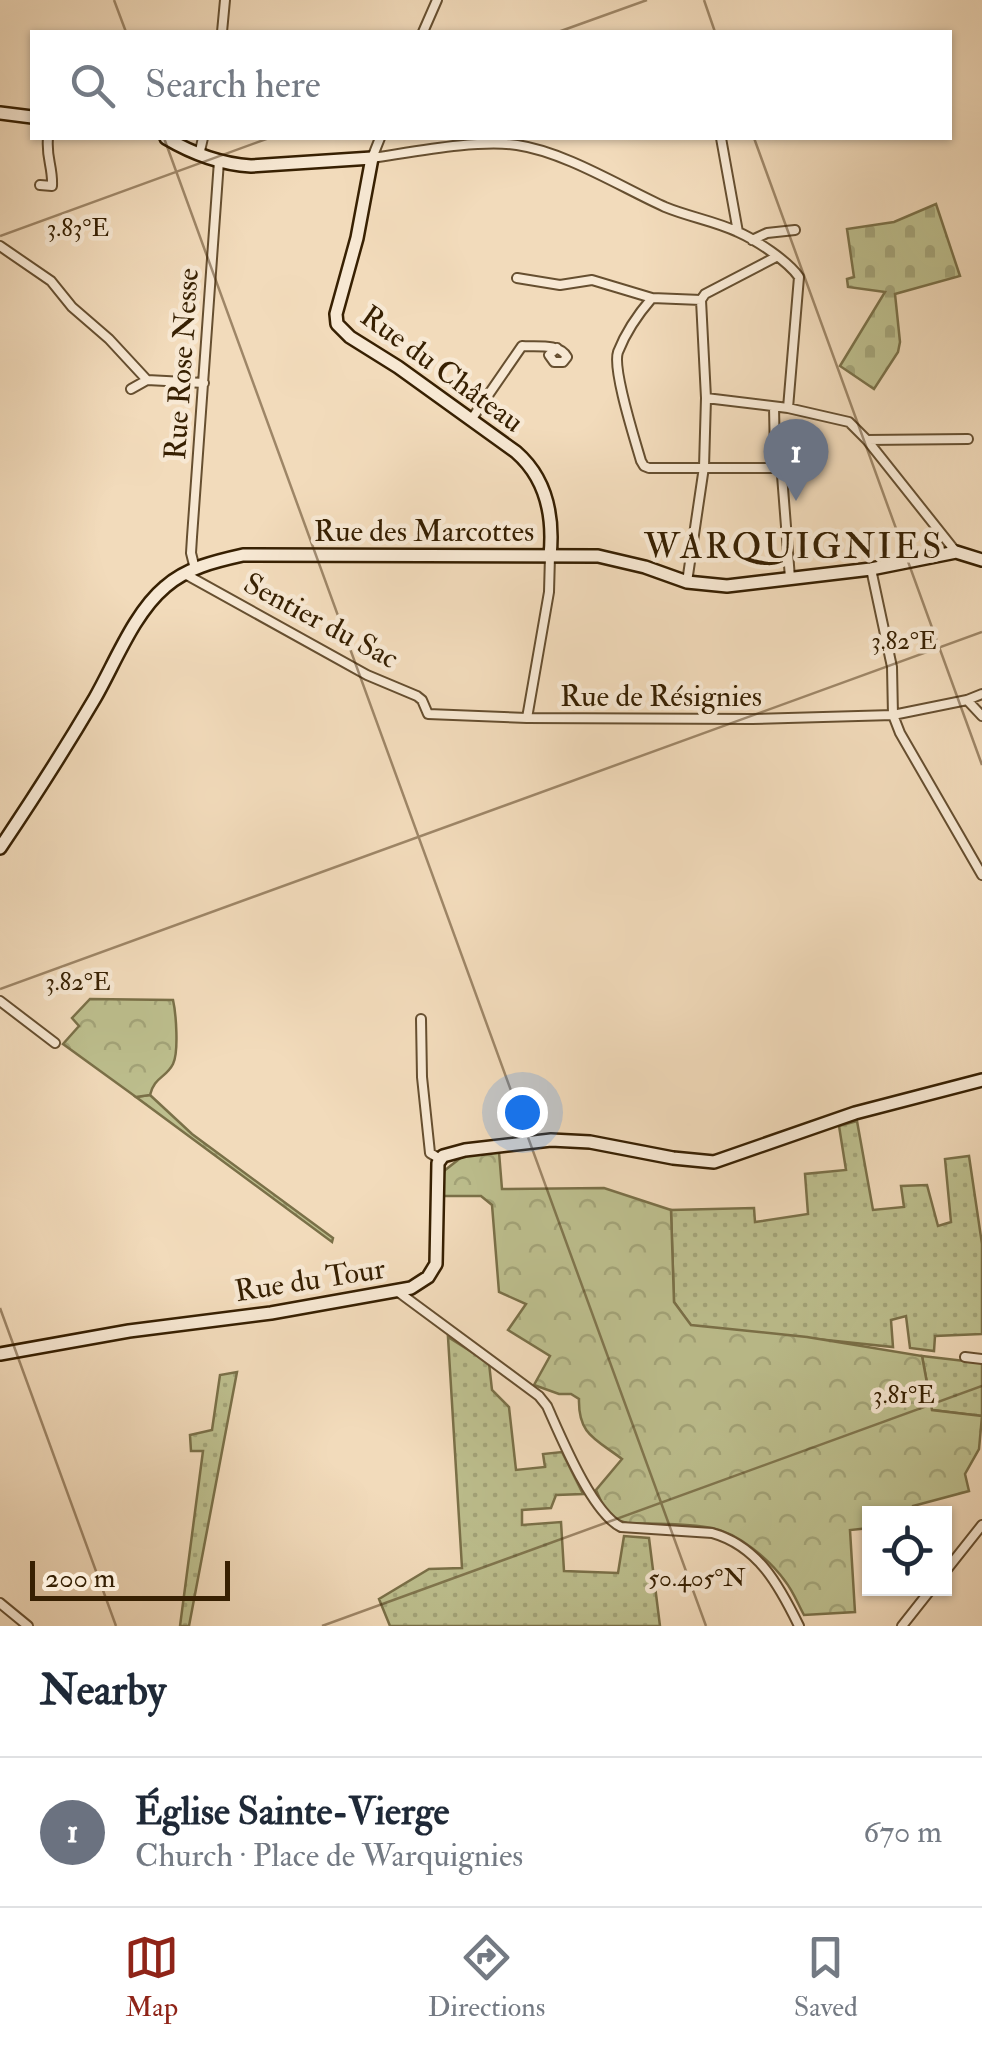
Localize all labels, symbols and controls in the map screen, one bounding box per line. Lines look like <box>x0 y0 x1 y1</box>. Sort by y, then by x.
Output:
search box <box>30 30 952 140</box>
icon: search <box>65 58 120 113</box>
text: Search here <box>145 61 321 109</box>
text: 3.83°E <box>47 213 109 244</box>
street label: Rue Rose Nesse <box>157 267 207 461</box>
street label: Rue du Château <box>353 298 531 440</box>
pin: 1 <box>764 418 828 501</box>
street label: Rue des Marcottes <box>314 513 534 550</box>
district label: WARQUIGNIES <box>643 525 944 569</box>
street label: Sentier du Sac <box>237 565 405 677</box>
text: 3.82°E <box>871 626 937 657</box>
street label: Rue de Résignies <box>560 678 762 715</box>
text: 3.82°E <box>45 967 111 998</box>
your location <box>497 1087 548 1138</box>
street label: Rue du Tour <box>232 1250 388 1310</box>
text: 3.81°E <box>873 1380 935 1411</box>
map controls <box>862 1506 952 1596</box>
button: locate <box>862 1506 952 1596</box>
scale bar <box>30 1556 230 1600</box>
text: 200 m <box>45 1561 116 1596</box>
text: 50.405°N <box>648 1563 746 1594</box>
text: Nearby <box>40 1665 166 1717</box>
text: Église Sainte-Vierge <box>135 1788 450 1836</box>
text: 1 <box>67 1812 78 1852</box>
text: 670 m <box>863 1812 942 1852</box>
text: Church · Place de Warquignies <box>135 1836 523 1876</box>
tab: Map <box>124 1930 179 2025</box>
tab: Directions <box>428 1930 545 2025</box>
tab: Saved <box>794 1930 858 2025</box>

